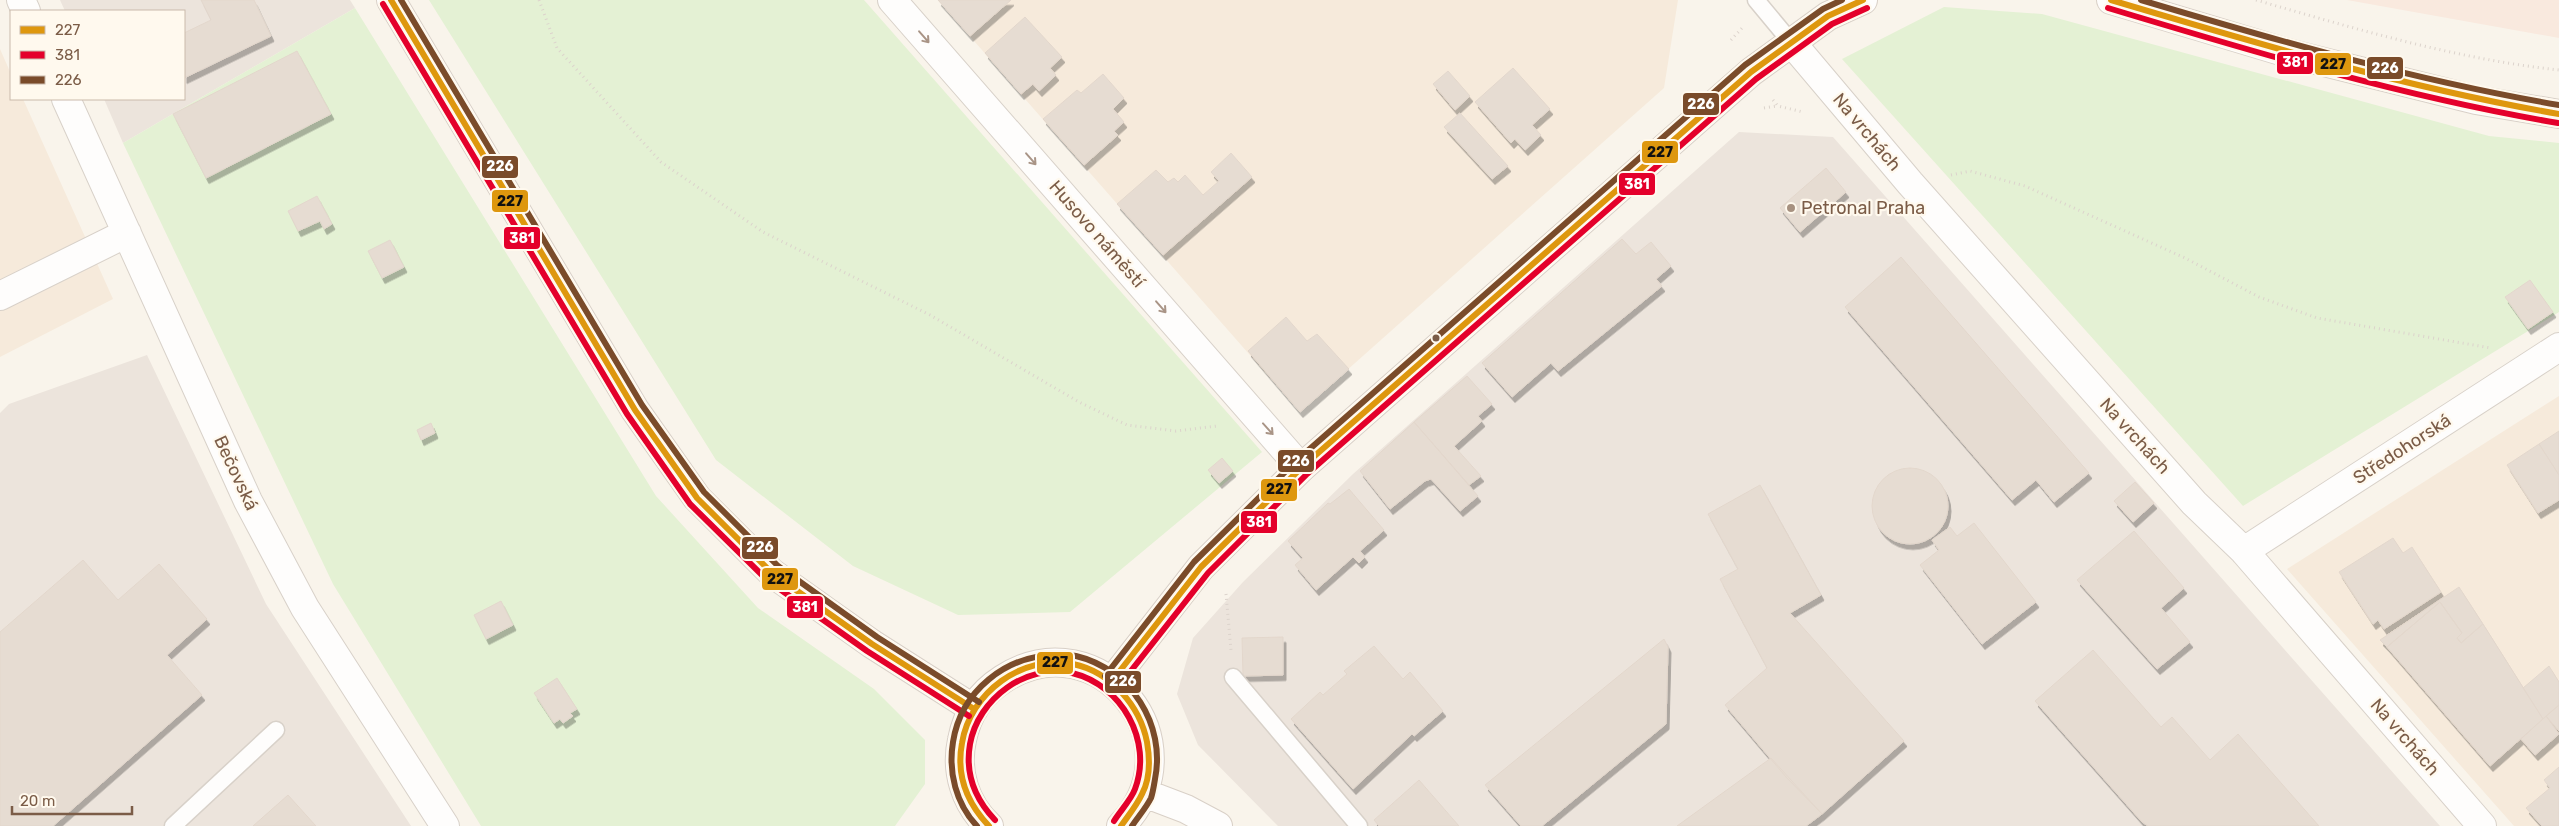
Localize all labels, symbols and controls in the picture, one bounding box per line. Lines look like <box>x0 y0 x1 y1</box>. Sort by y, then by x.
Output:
legend <box>10 10 185 100</box>
text: 227 <box>55 21 81 39</box>
one-way arrow <box>918 30 929 43</box>
text: 381 <box>55 46 80 64</box>
line badge: 381 <box>2276 51 2314 75</box>
line badge: 227 <box>2314 52 2352 76</box>
text: 381 <box>2282 54 2308 71</box>
text: 227 <box>2320 56 2346 73</box>
line badge: 226 <box>2366 56 2404 80</box>
text: 226 <box>2371 60 2399 77</box>
text: 226 <box>55 71 82 89</box>
street label: Na vrchách <box>1828 89 1906 175</box>
line badge: 226 <box>1682 92 1720 116</box>
text: 226 <box>1687 96 1715 113</box>
line badge: 227 <box>1641 140 1679 164</box>
text: 227 <box>1647 144 1673 161</box>
one-way arrow <box>1025 152 1037 165</box>
line badge: 226 <box>481 155 519 179</box>
text: 226 <box>486 158 514 175</box>
line badge: 381 <box>1618 172 1656 196</box>
street label: Husovo náměstí <box>1045 176 1151 293</box>
text: 381 <box>1624 176 1650 193</box>
line badge: 227 <box>491 189 529 213</box>
text: 227 <box>497 193 523 210</box>
place label: Petronal Praha <box>1801 197 1925 219</box>
marker: Petronal Praha <box>1785 202 1797 214</box>
line badge: 381 <box>503 226 541 250</box>
text: 381 <box>509 230 535 247</box>
one-way arrow <box>1155 301 1167 314</box>
unlabelled marker <box>1431 333 1441 343</box>
street label: Na vrchách <box>2095 393 2175 479</box>
street label: Středohorská <box>2349 409 2455 489</box>
one-way arrow <box>1262 423 1274 436</box>
street label: Bečovská <box>209 432 263 514</box>
line badge: 226 <box>1277 449 1315 473</box>
text: 226 <box>1282 453 1310 470</box>
line badge: 227 <box>1260 478 1298 502</box>
text: 227 <box>1266 481 1292 498</box>
line badge: 381 <box>1240 510 1278 534</box>
text: 381 <box>1246 514 1272 531</box>
line badge: 226 <box>741 536 779 560</box>
text: 226 <box>746 539 774 556</box>
line badge: 227 <box>761 567 799 591</box>
text: 227 <box>767 571 793 588</box>
line badge: 381 <box>786 595 824 619</box>
text: 381 <box>792 599 818 616</box>
line badge: 227 <box>1036 651 1074 675</box>
text: 227 <box>1042 654 1068 671</box>
line badge: 226 <box>1104 670 1142 694</box>
text: 226 <box>1109 673 1137 690</box>
street label: Na vrchách <box>2366 694 2444 780</box>
scale bar <box>12 784 132 816</box>
text: 20 m <box>20 792 55 810</box>

